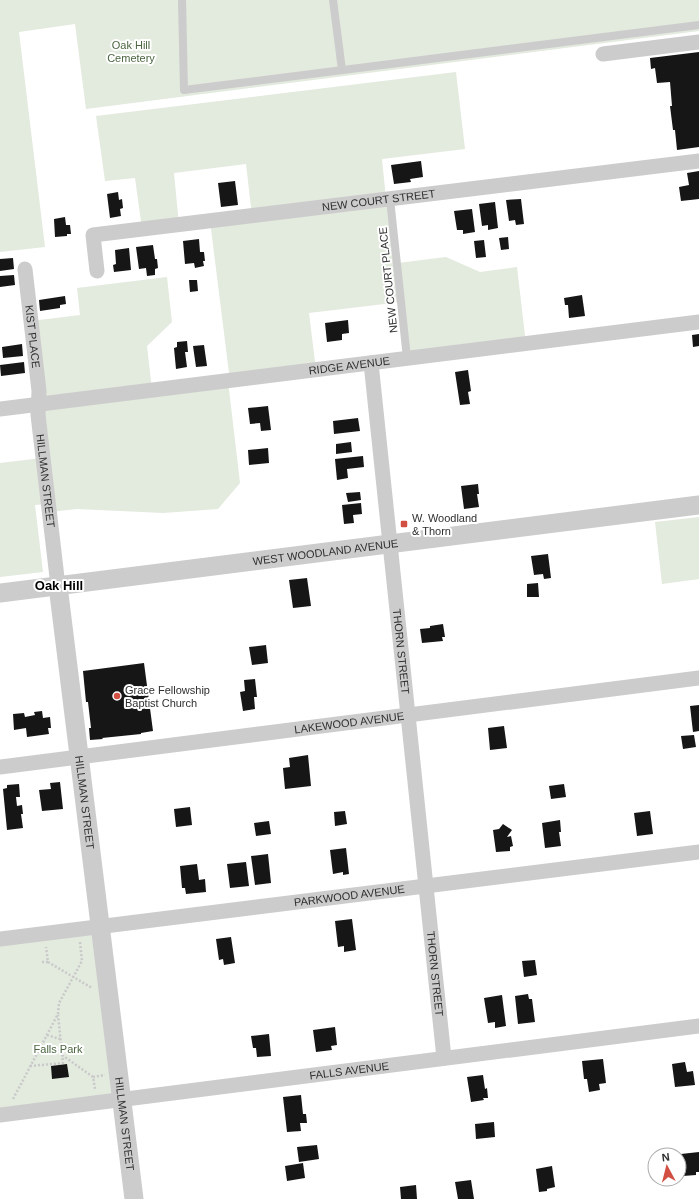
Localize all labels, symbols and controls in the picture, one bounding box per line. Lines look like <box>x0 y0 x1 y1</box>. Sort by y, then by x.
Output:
park label: Oak Hill Cemetery <box>107 39 155 64</box>
street label: NEW COURT STREET <box>321 187 436 213</box>
street label: NEW COURT PLACE <box>376 226 400 334</box>
street label: KIST PLACE <box>23 304 42 369</box>
street label: RIDGE AVENUE <box>308 355 391 377</box>
street label: HILLMAN STREET <box>34 433 57 528</box>
place label: W. Woodland & Thorn <box>412 512 477 537</box>
marker: W. Woodland & Thorn <box>399 519 409 529</box>
street label: WEST WOODLAND AVENUE <box>252 537 399 567</box>
district label: Oak Hill <box>35 578 83 593</box>
street label: THORN STREET <box>391 608 412 695</box>
place label: Grace Fellowship Baptist Church <box>125 684 210 709</box>
marker: Grace Fellowship Baptist Church <box>112 691 122 701</box>
street label: LAKEWOOD AVENUE <box>294 710 405 735</box>
street label: HILLMAN STREET <box>73 755 97 850</box>
street label: PARKWOOD AVENUE <box>293 883 405 908</box>
street label: THORN STREET <box>425 930 446 1017</box>
park label: Falls Park <box>34 1043 83 1055</box>
street label: FALLS AVENUE <box>309 1060 390 1082</box>
street label: HILLMAN STREET <box>113 1076 136 1172</box>
north arrow <box>647 1147 687 1187</box>
text: N <box>661 1151 671 1164</box>

